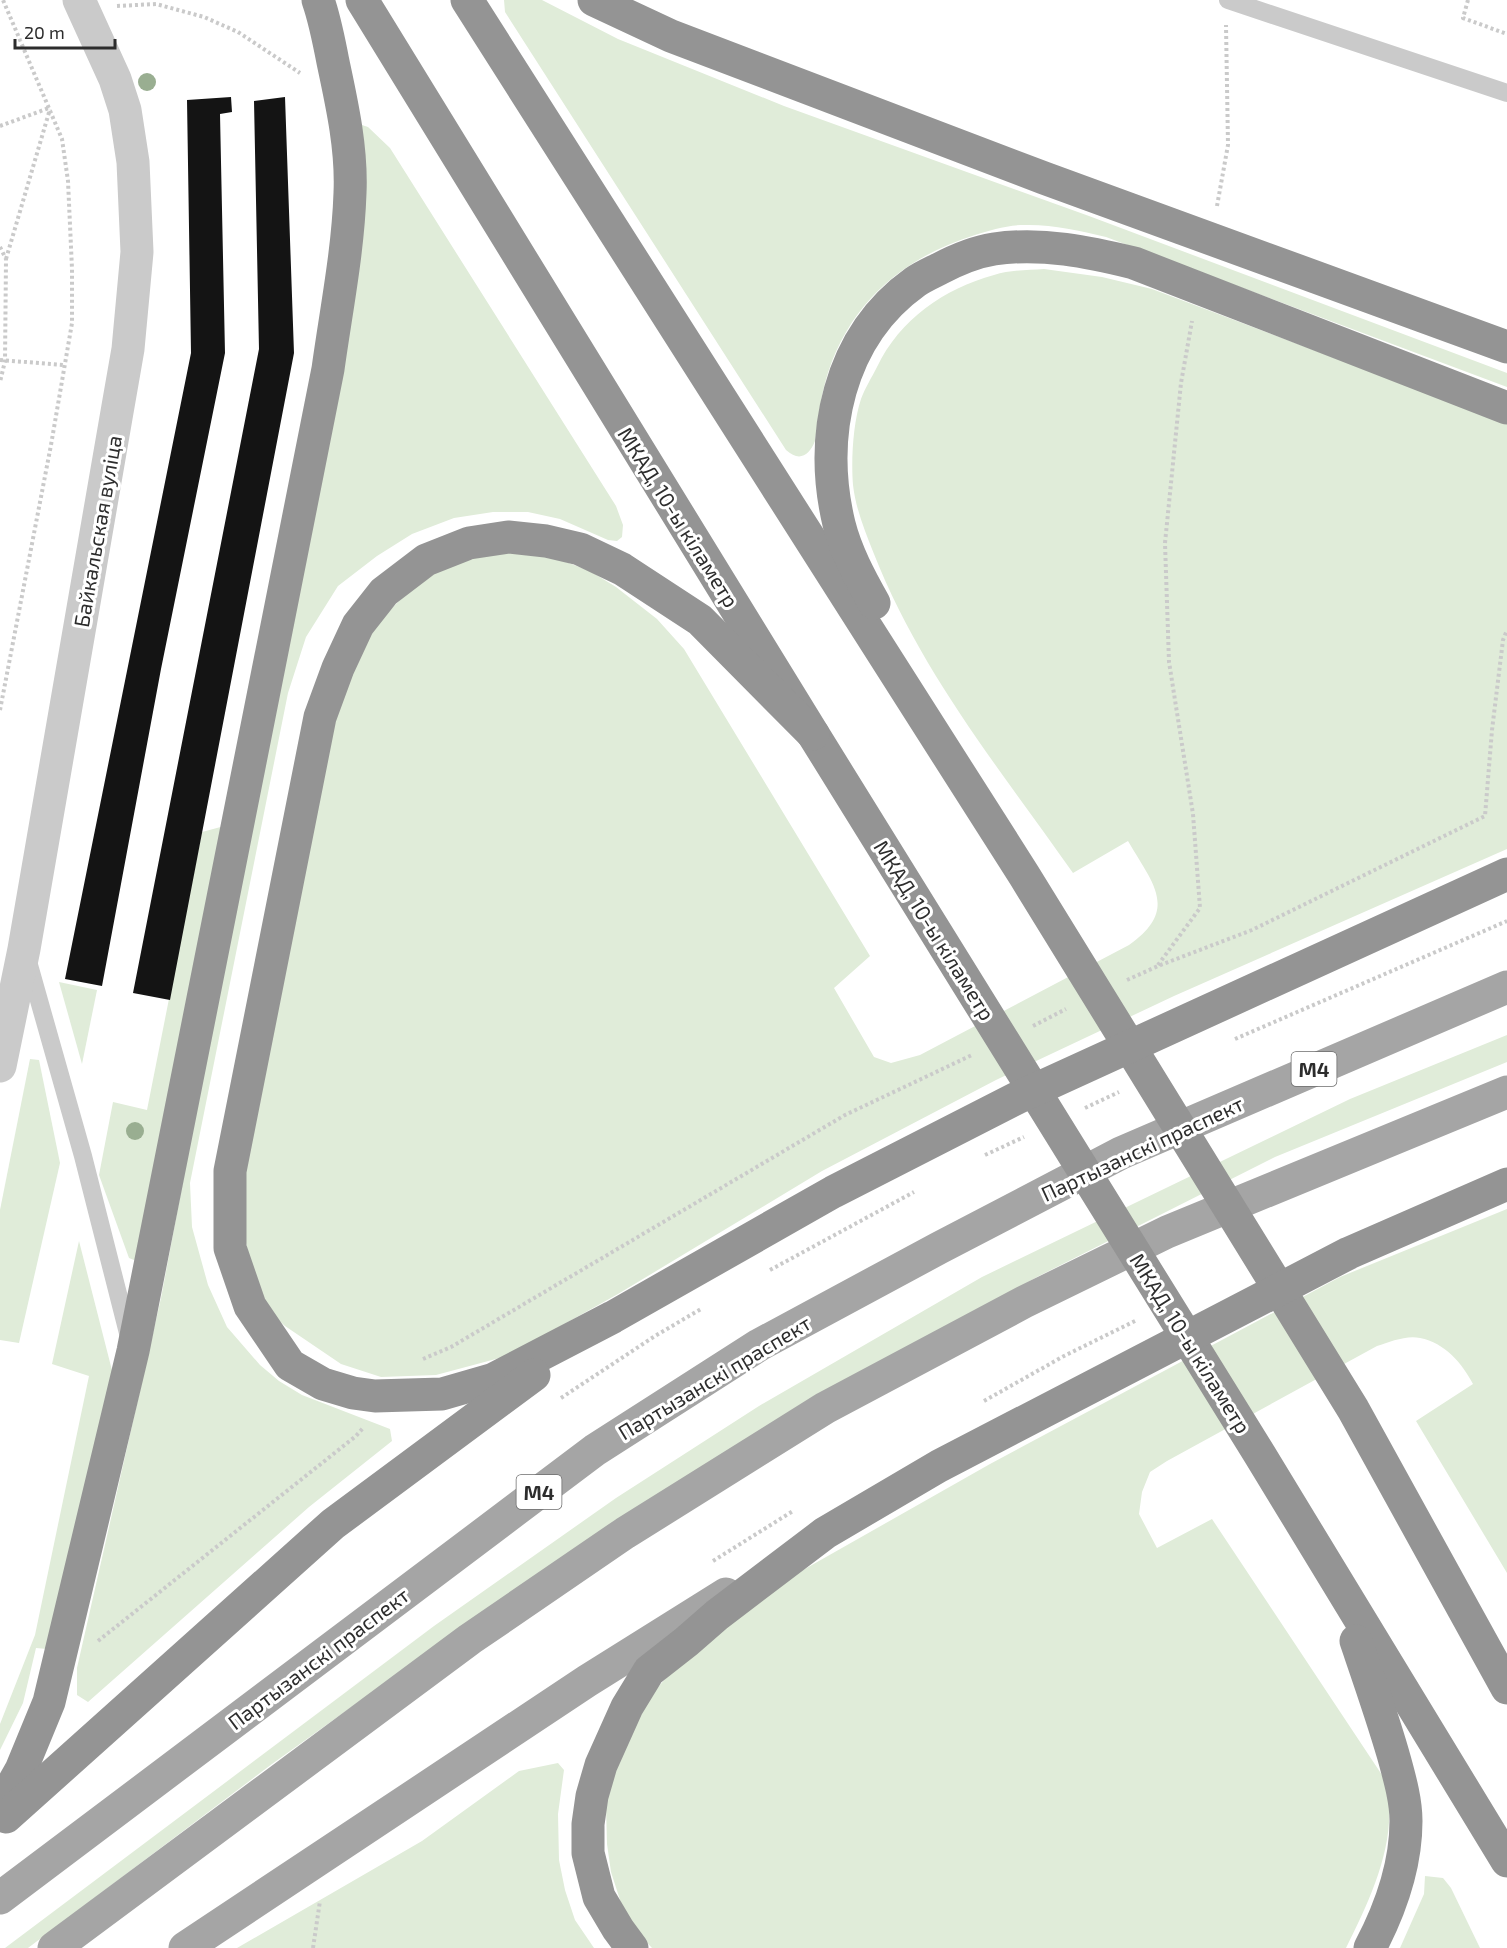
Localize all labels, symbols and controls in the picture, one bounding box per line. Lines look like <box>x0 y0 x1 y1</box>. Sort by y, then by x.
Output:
scale bar <box>15 12 116 50</box>
text: 20 m <box>24 21 65 43</box>
street label: МКАД, 10-ы кіламетр <box>613 422 745 612</box>
street label: Байкальская вуліца <box>68 433 127 629</box>
street label: МКАД, 10-ы кіламетр <box>869 835 1001 1025</box>
road number: М4 <box>1292 1052 1336 1086</box>
street label: Партызанскі праспект <box>1037 1090 1247 1206</box>
street label: МКАД, 10-ы кіламетр <box>1125 1248 1257 1438</box>
street label: Партызанскі праспект <box>613 1310 815 1444</box>
road number: М4 <box>516 1475 562 1509</box>
street label: Партызанскі праспект <box>223 1582 413 1734</box>

